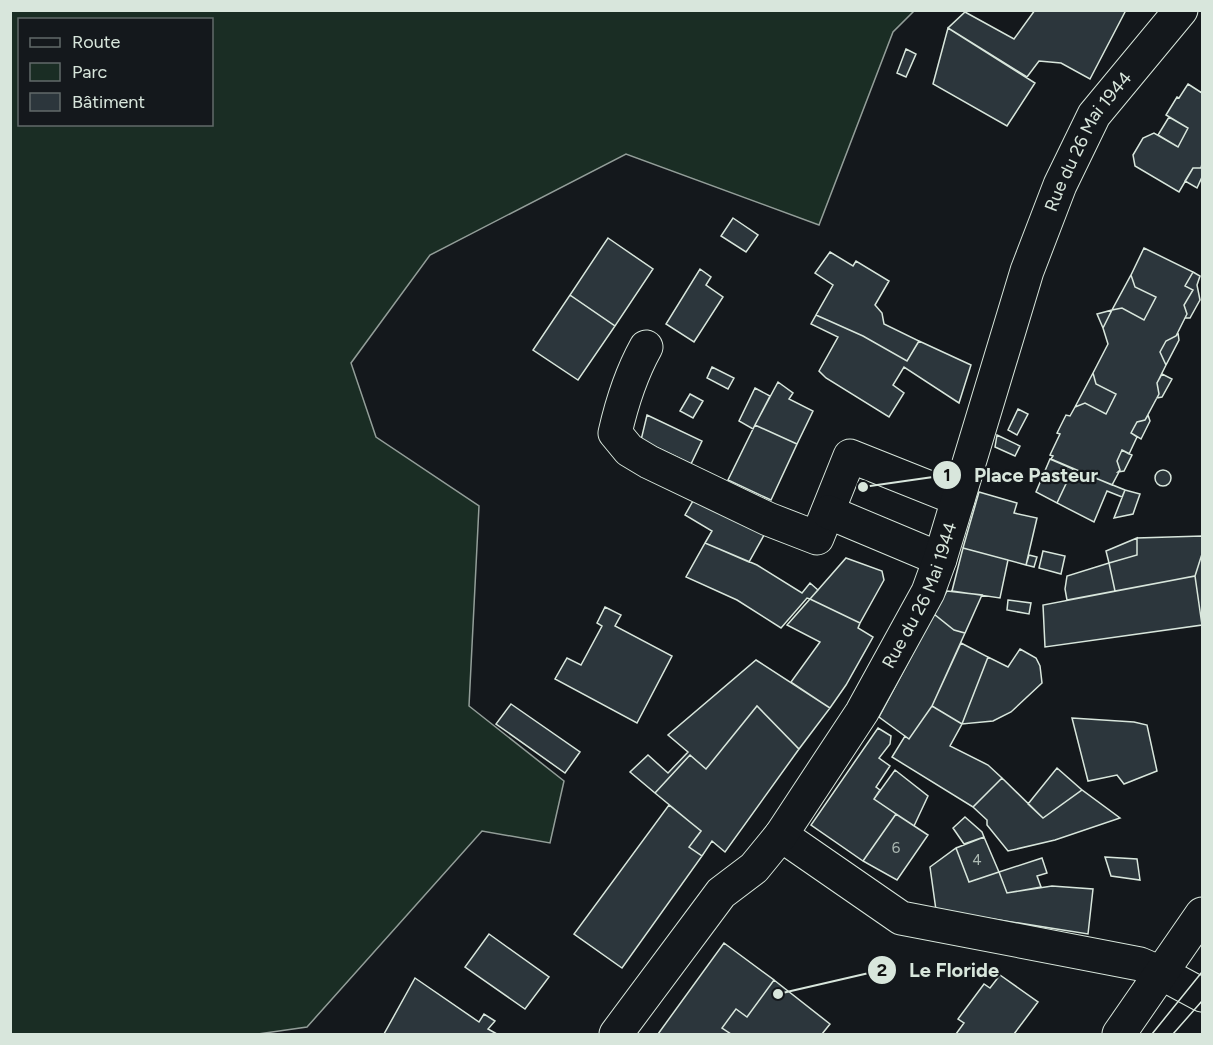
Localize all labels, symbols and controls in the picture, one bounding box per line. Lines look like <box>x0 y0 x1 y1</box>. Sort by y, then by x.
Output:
legend <box>18 18 213 126</box>
text: Route <box>72 31 121 53</box>
text: Parc <box>72 61 108 83</box>
street label: Rue du 26 Mai 1944 <box>1040 67 1136 215</box>
text: Bâtiment <box>72 91 145 113</box>
callout: Place Pasteur <box>932 456 1110 494</box>
text: Place Pasteur <box>974 463 1098 487</box>
text: 1 <box>943 464 951 486</box>
street label: Rue du 26 Mai 1944 <box>877 519 962 672</box>
house number: 6 <box>892 839 901 857</box>
house number: 4 <box>972 851 982 869</box>
callout: Le Floride <box>867 951 1011 989</box>
text: Le Floride <box>909 958 999 982</box>
text: 2 <box>877 959 887 981</box>

